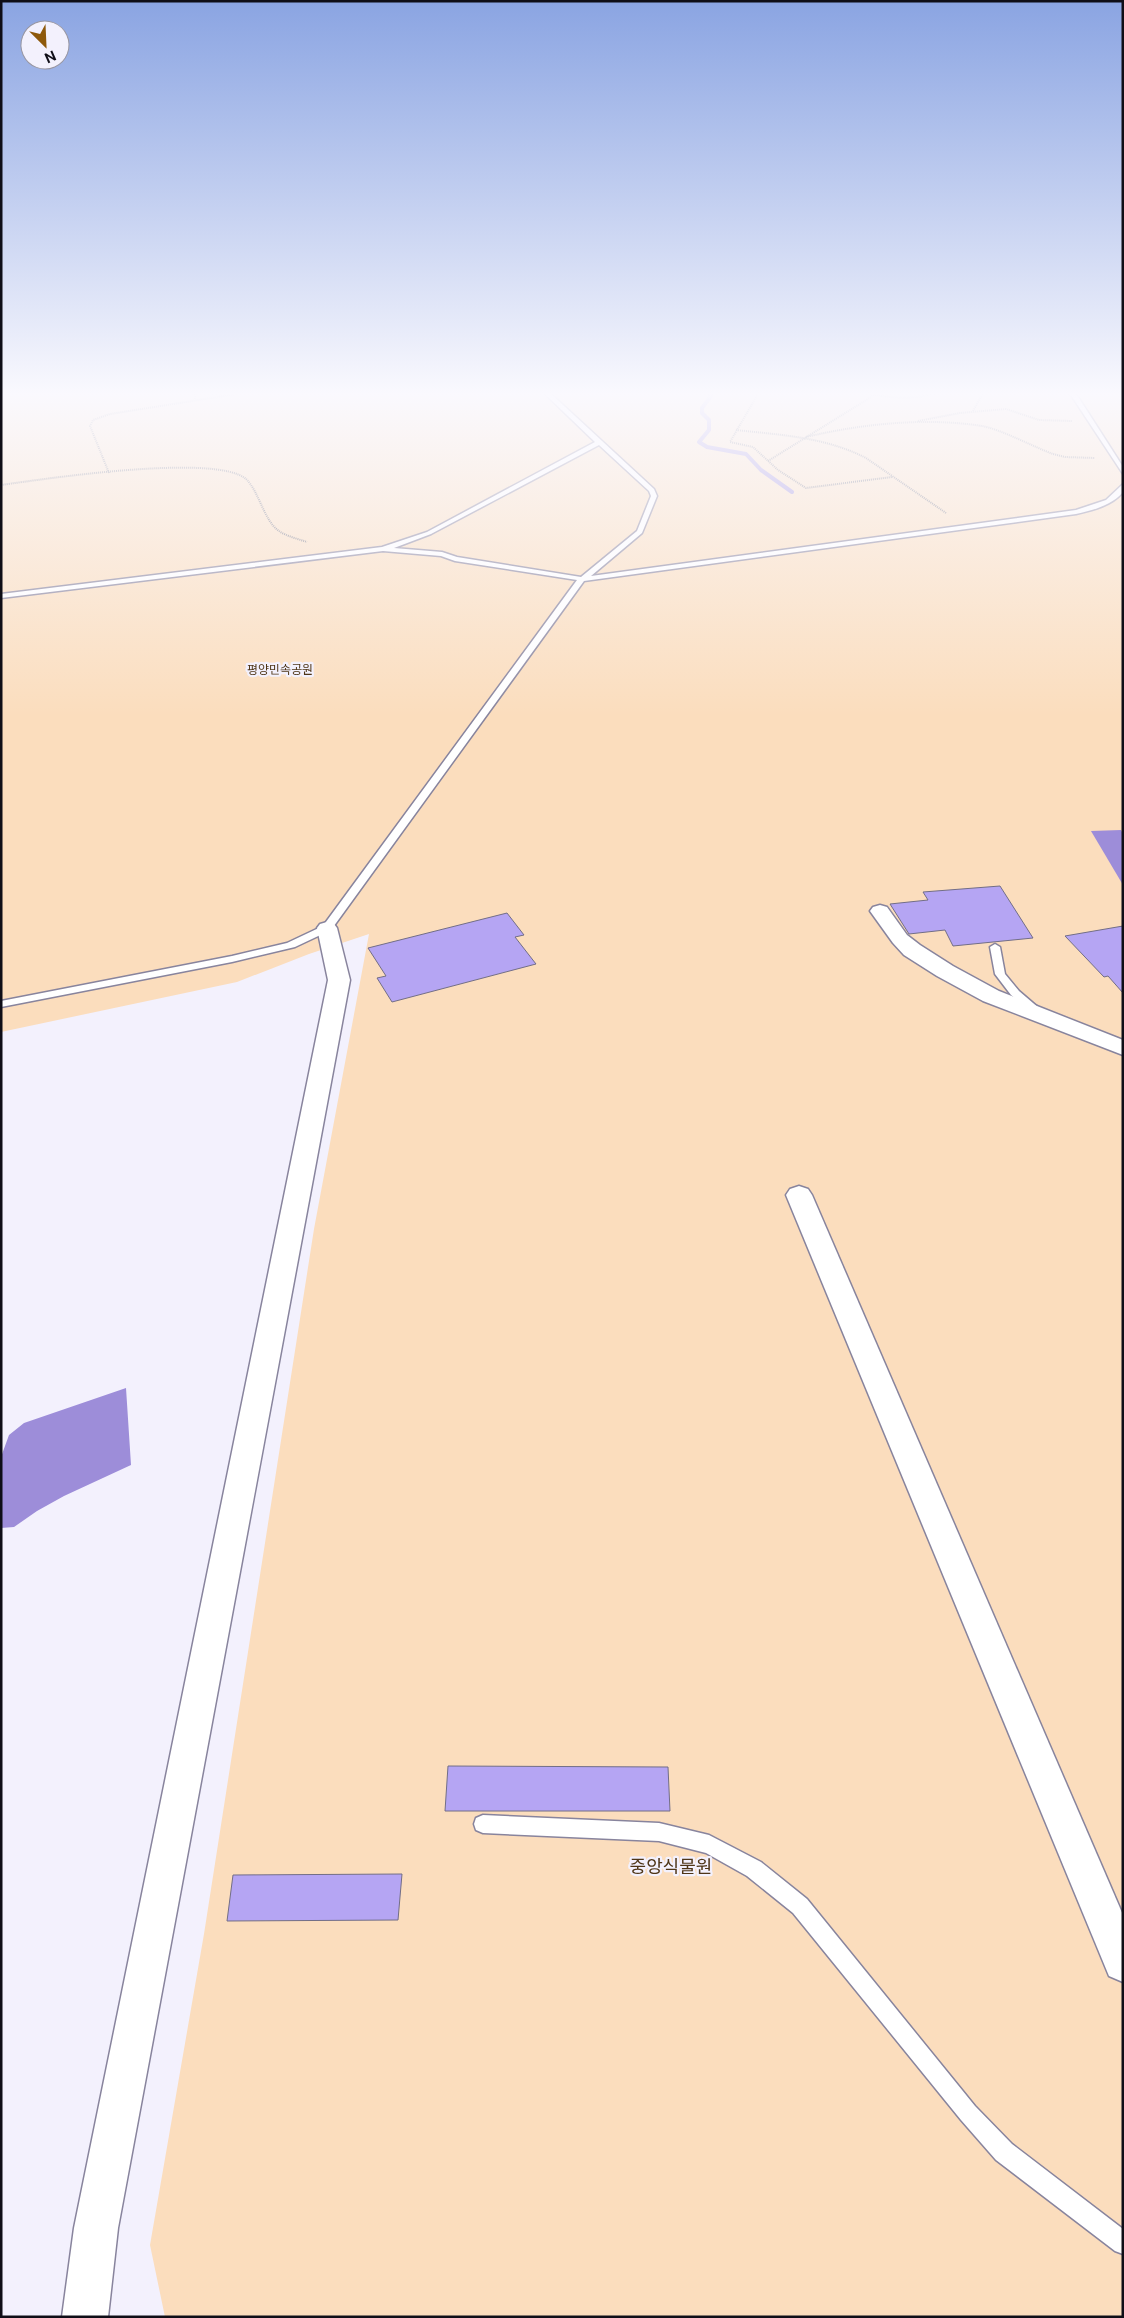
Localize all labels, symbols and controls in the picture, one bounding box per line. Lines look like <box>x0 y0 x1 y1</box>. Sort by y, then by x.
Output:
north arrow <box>20 20 70 70</box>
text: N <box>42 47 59 66</box>
park label: 평양민속공원 <box>247 663 313 677</box>
park label: 중앙식물원 <box>630 1856 712 1877</box>

